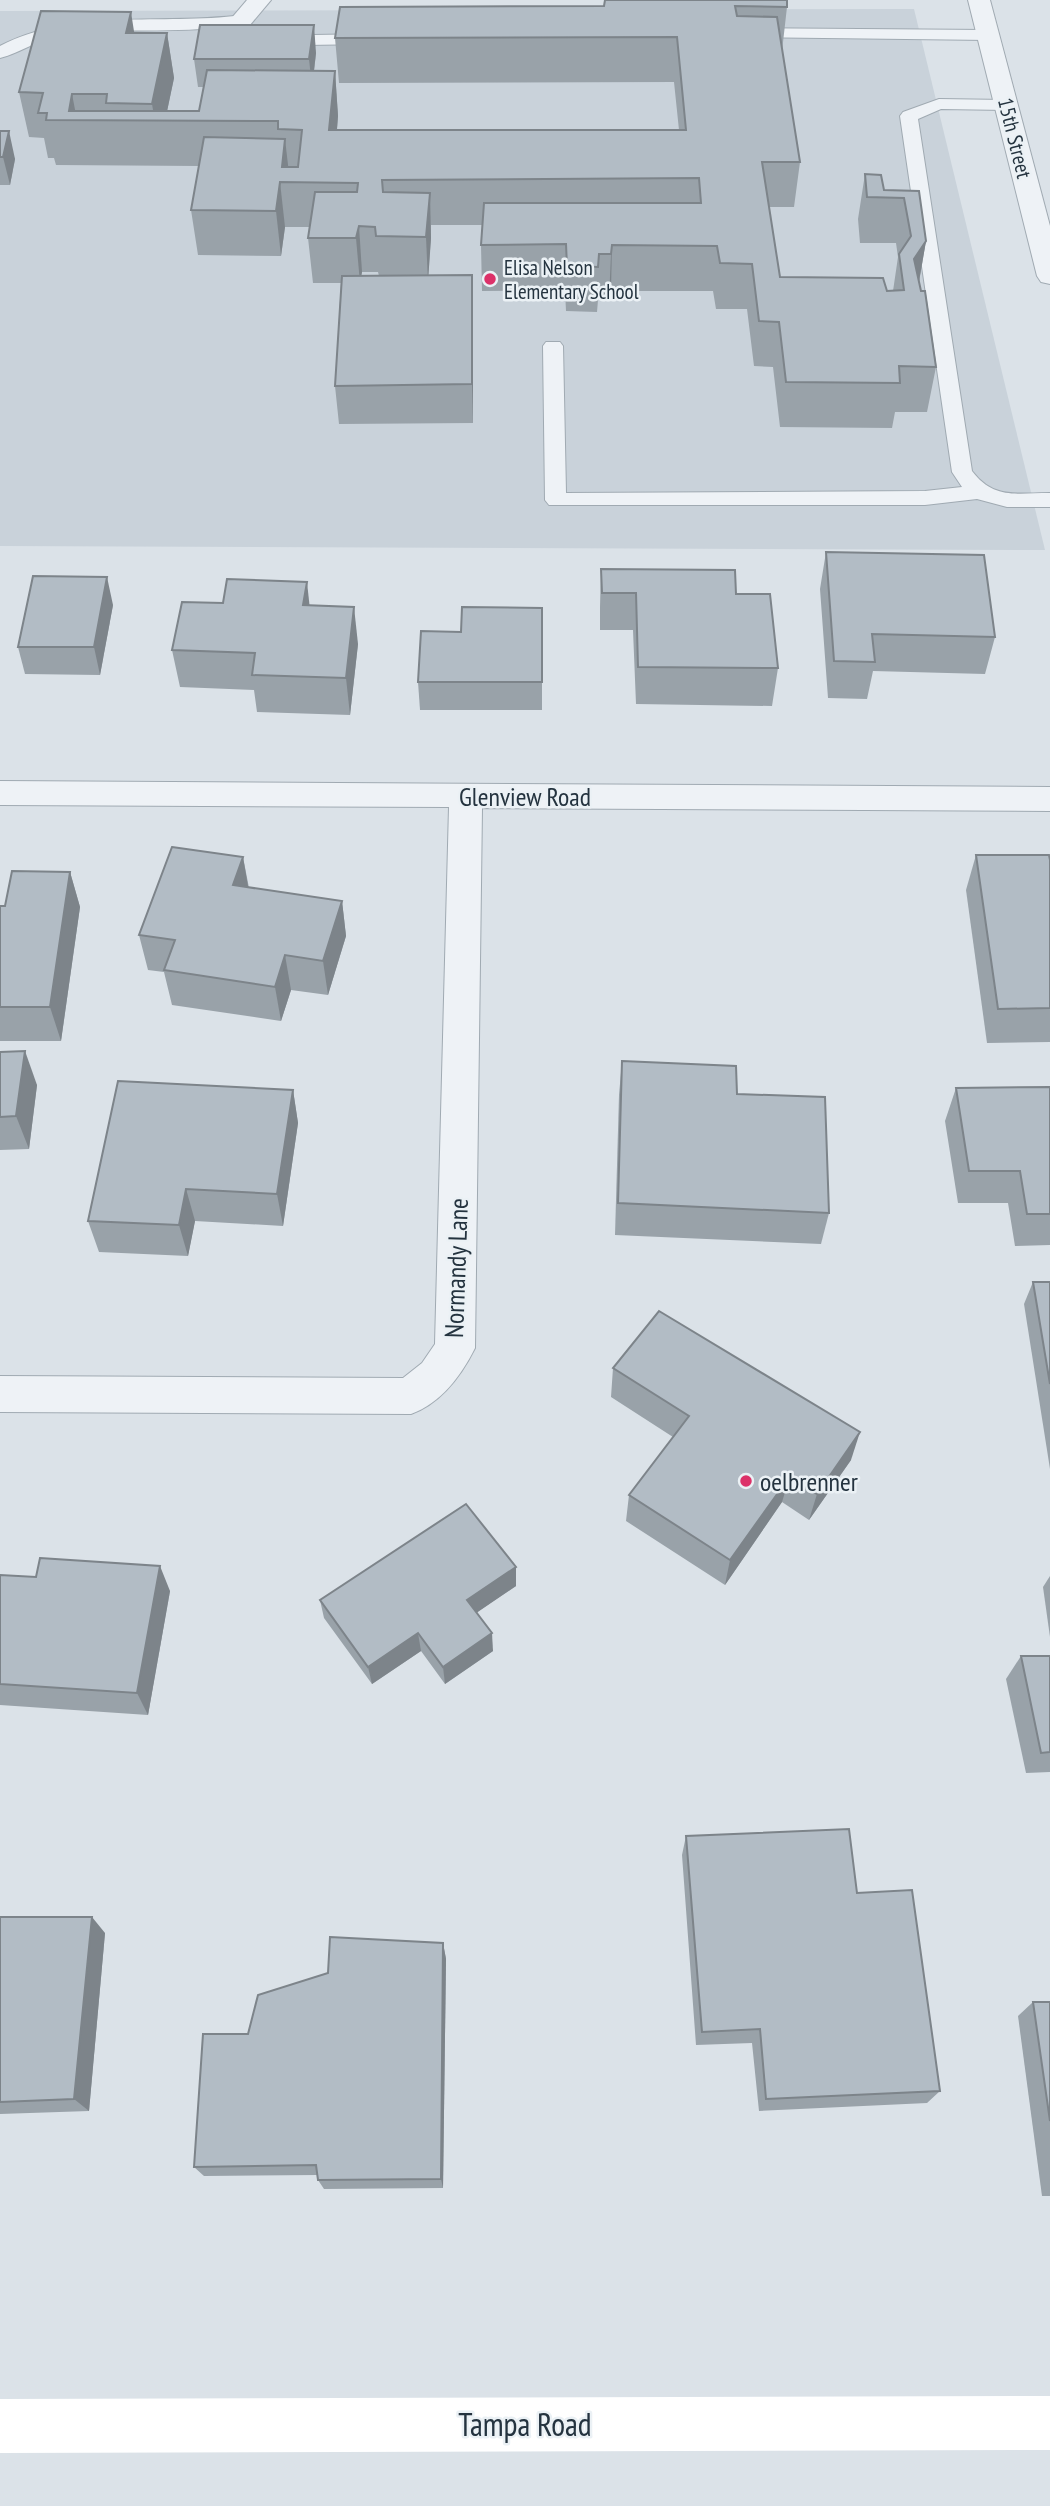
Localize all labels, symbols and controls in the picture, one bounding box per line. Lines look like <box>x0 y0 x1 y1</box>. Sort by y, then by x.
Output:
street label: 15th Street <box>992 95 1038 181</box>
place label: Elisa Nelson Elementary School <box>504 254 639 305</box>
marker: Elisa Nelson Elementary School <box>482 271 498 287</box>
street label: Glenview Road <box>459 780 591 813</box>
street label: Normandy Lane <box>437 1198 475 1338</box>
place label: oelbrenner <box>760 1465 858 1498</box>
marker: oelbrenner <box>738 1473 754 1489</box>
street label: Tampa Road <box>458 2403 592 2445</box>

